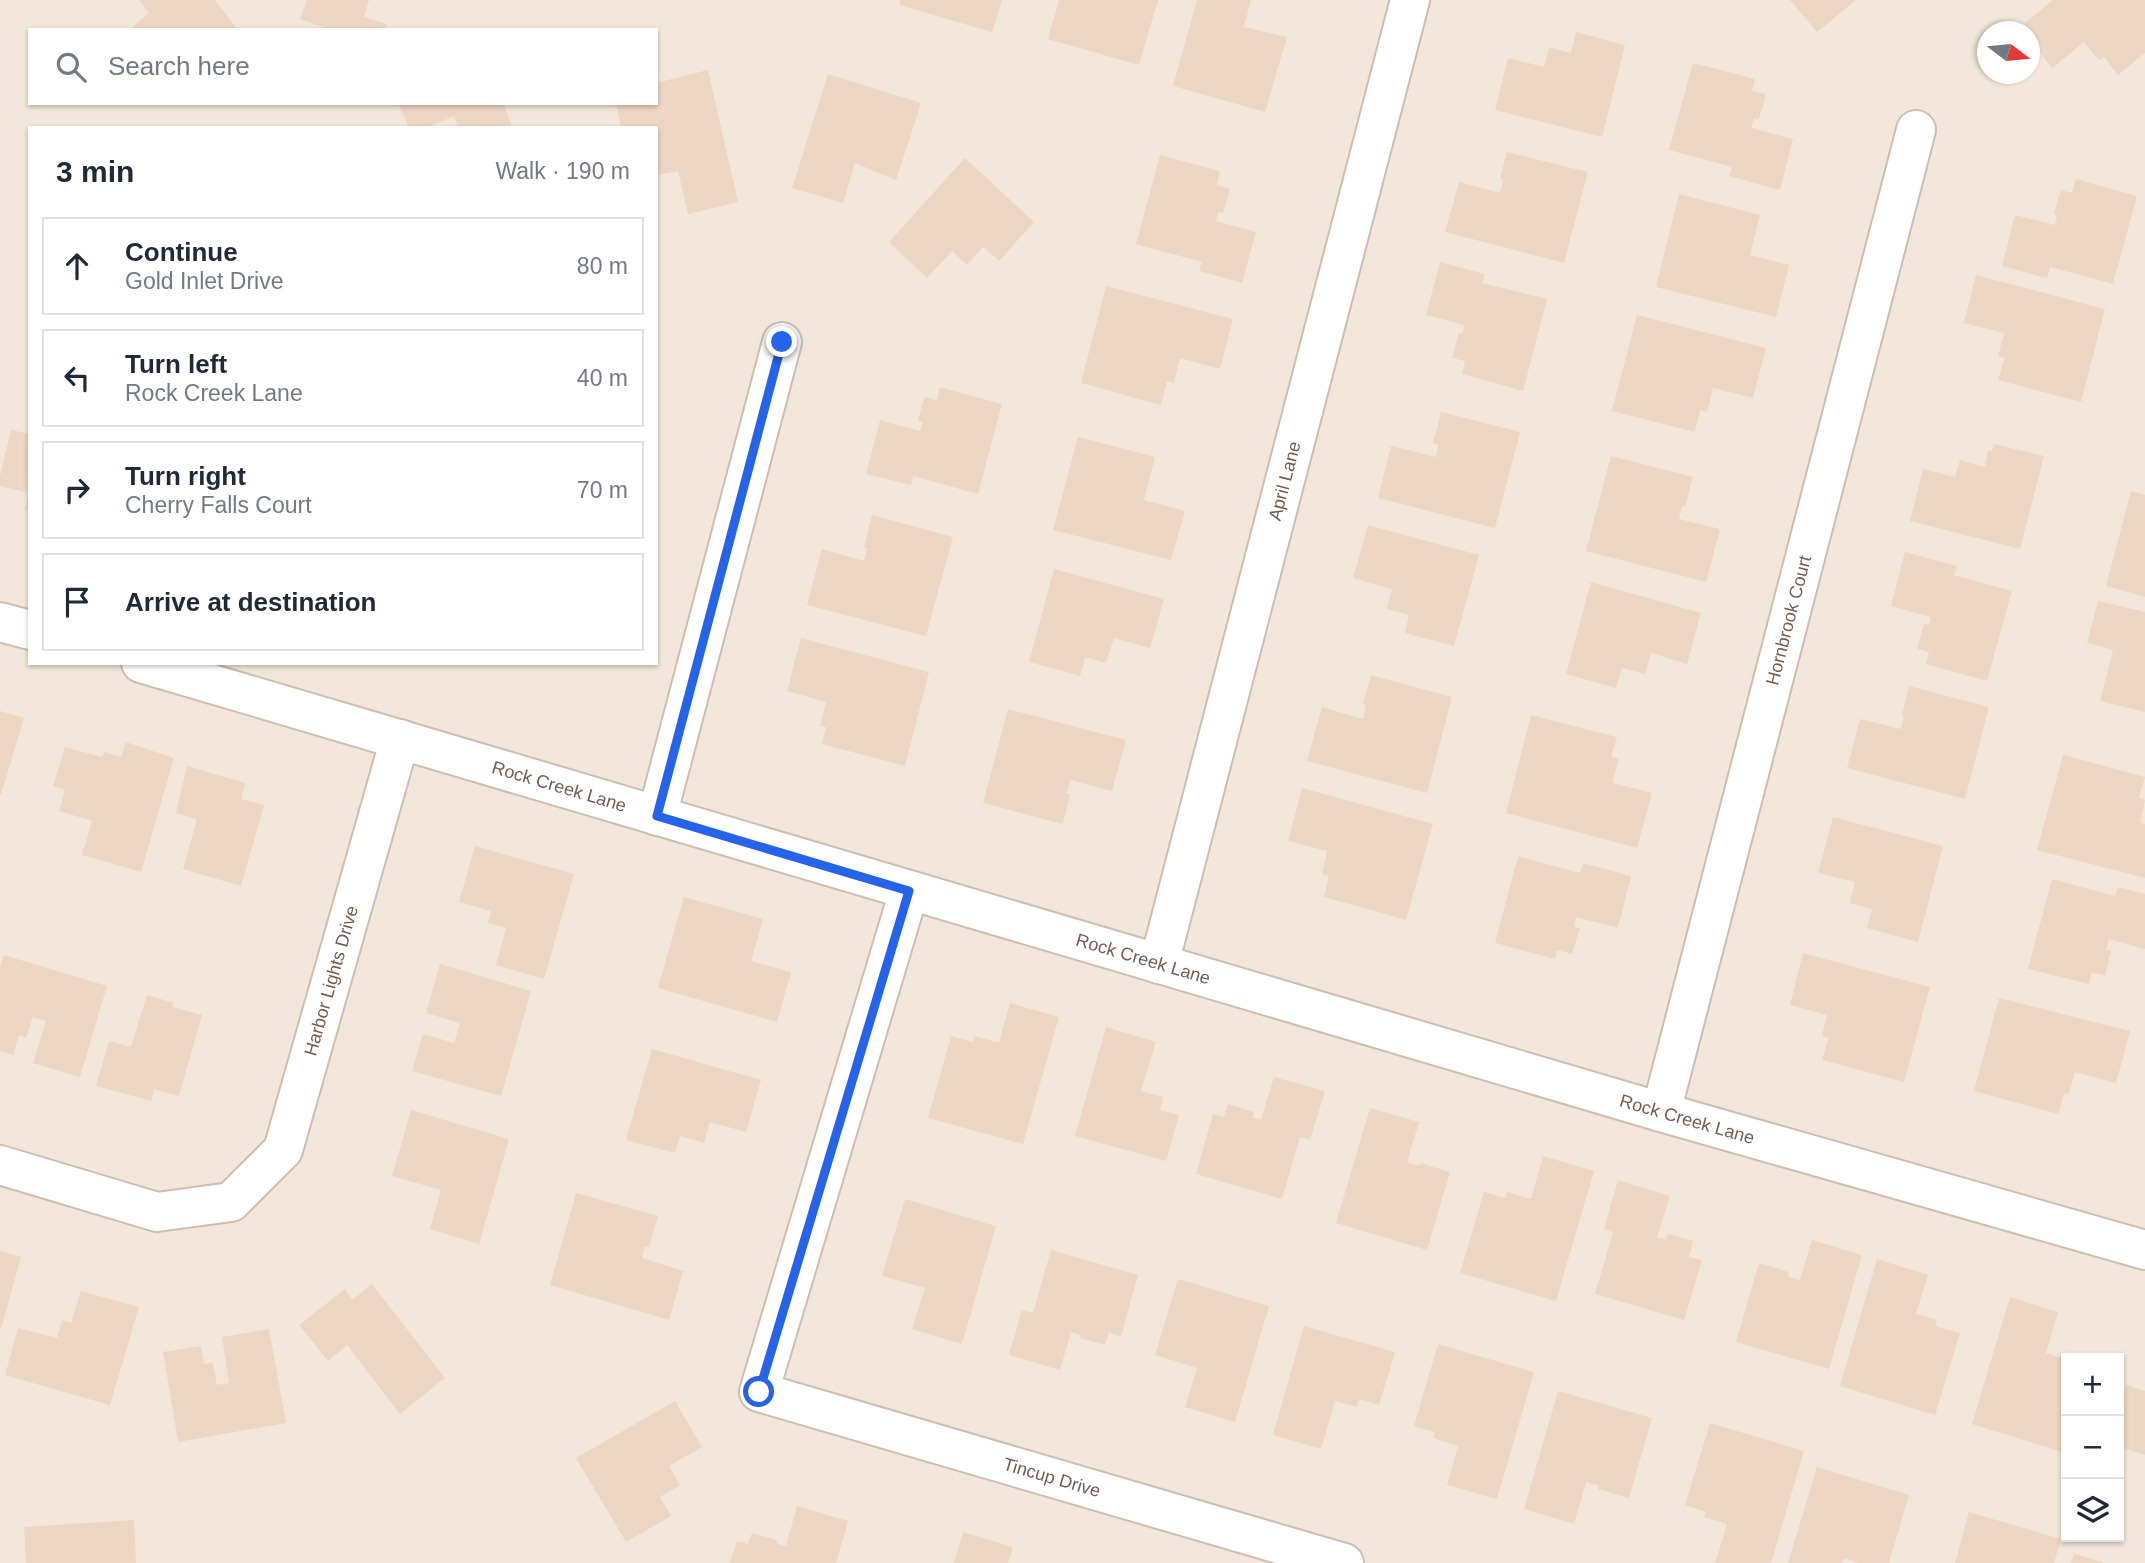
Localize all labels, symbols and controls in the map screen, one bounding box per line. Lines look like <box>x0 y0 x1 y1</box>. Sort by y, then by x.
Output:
north arrow <box>1977 21 2040 84</box>
search box <box>28 28 658 105</box>
icon: search <box>52 48 90 86</box>
text: Search here <box>108 51 250 81</box>
text: 3 min <box>56 155 134 188</box>
text: Walk · 190 m <box>495 158 630 184</box>
text: Continue <box>125 237 238 267</box>
icon: ahead <box>58 247 96 285</box>
text: 80 m <box>577 253 628 279</box>
text: Gold Inlet Drive <box>125 268 284 294</box>
route end <box>766 326 797 357</box>
text: Turn left <box>125 349 227 379</box>
icon: left <box>58 359 96 397</box>
text: 40 m <box>577 365 628 391</box>
text: Rock Creek Lane <box>125 380 303 406</box>
street label: April Lane <box>1265 439 1305 523</box>
text: Turn right <box>125 461 246 491</box>
icon: right <box>58 471 96 509</box>
text: 70 m <box>577 477 628 503</box>
text: Cherry Falls Court <box>125 492 312 518</box>
street label: Hornbrook Court <box>1762 553 1815 687</box>
icon: arrive <box>58 583 96 621</box>
text: Arrive at destination <box>125 587 376 617</box>
street label: Rock Creek Lane <box>490 757 629 816</box>
street label: Harbor Lights Drive <box>300 903 362 1058</box>
street label: Rock Creek Lane <box>1074 930 1213 988</box>
street label: Rock Creek Lane <box>1617 1090 1757 1148</box>
map controls <box>2061 1353 2124 1542</box>
button: + <box>2061 1353 2124 1416</box>
route start <box>743 1376 774 1407</box>
button: − <box>2061 1416 2124 1479</box>
street label: Tincup Drive <box>1001 1454 1103 1501</box>
button: layers <box>2061 1479 2124 1542</box>

